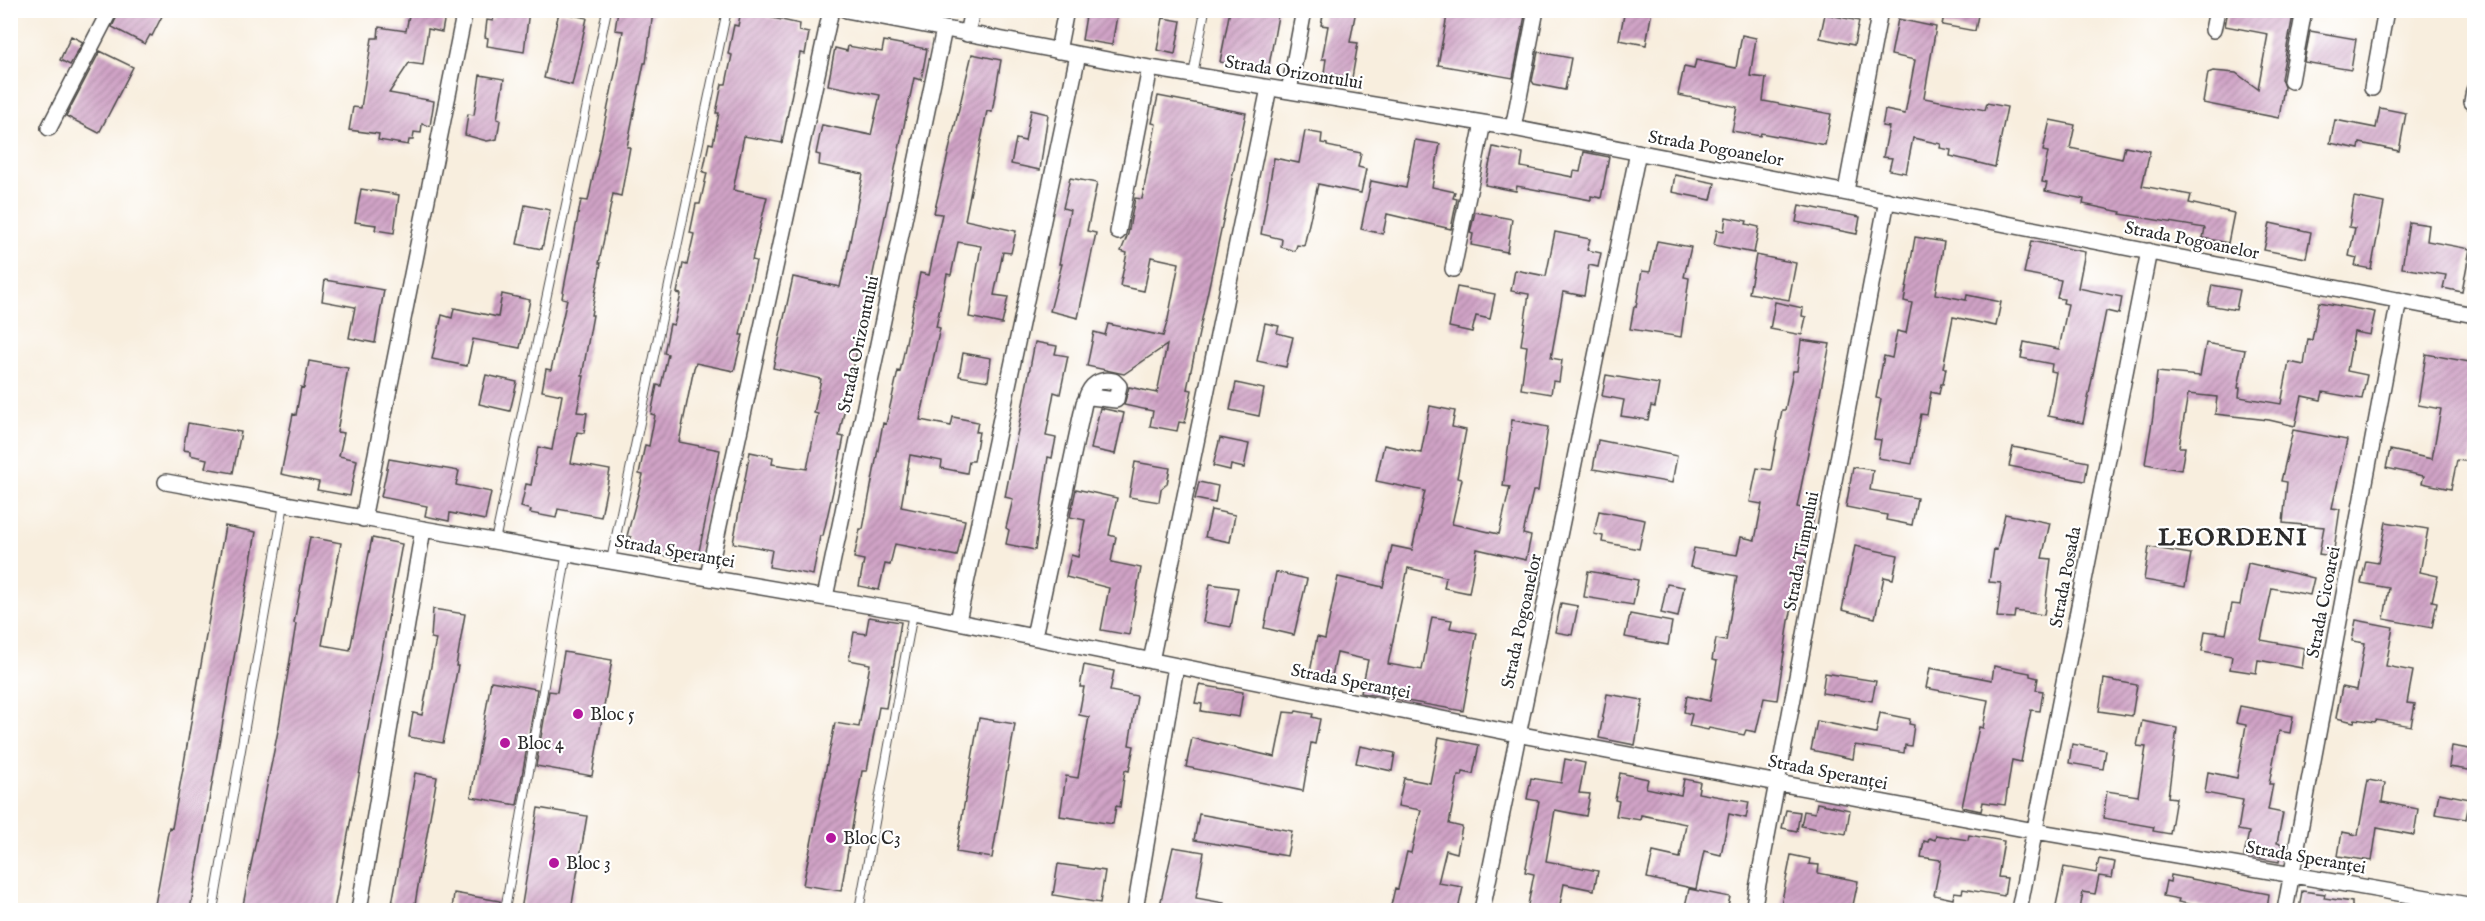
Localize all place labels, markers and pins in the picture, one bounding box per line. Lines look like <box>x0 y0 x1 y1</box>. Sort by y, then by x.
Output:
place label: Bloc 5 <box>590 704 635 727</box>
marker: Bloc 5 <box>571 707 585 721</box>
place label: Bloc 4 <box>517 733 564 756</box>
marker: Bloc 4 <box>498 736 512 750</box>
place label: Bloc C3 <box>843 828 901 851</box>
marker: Bloc C3 <box>824 831 838 845</box>
place label: Bloc 3 <box>566 853 611 876</box>
marker: Bloc 3 <box>547 856 561 870</box>

